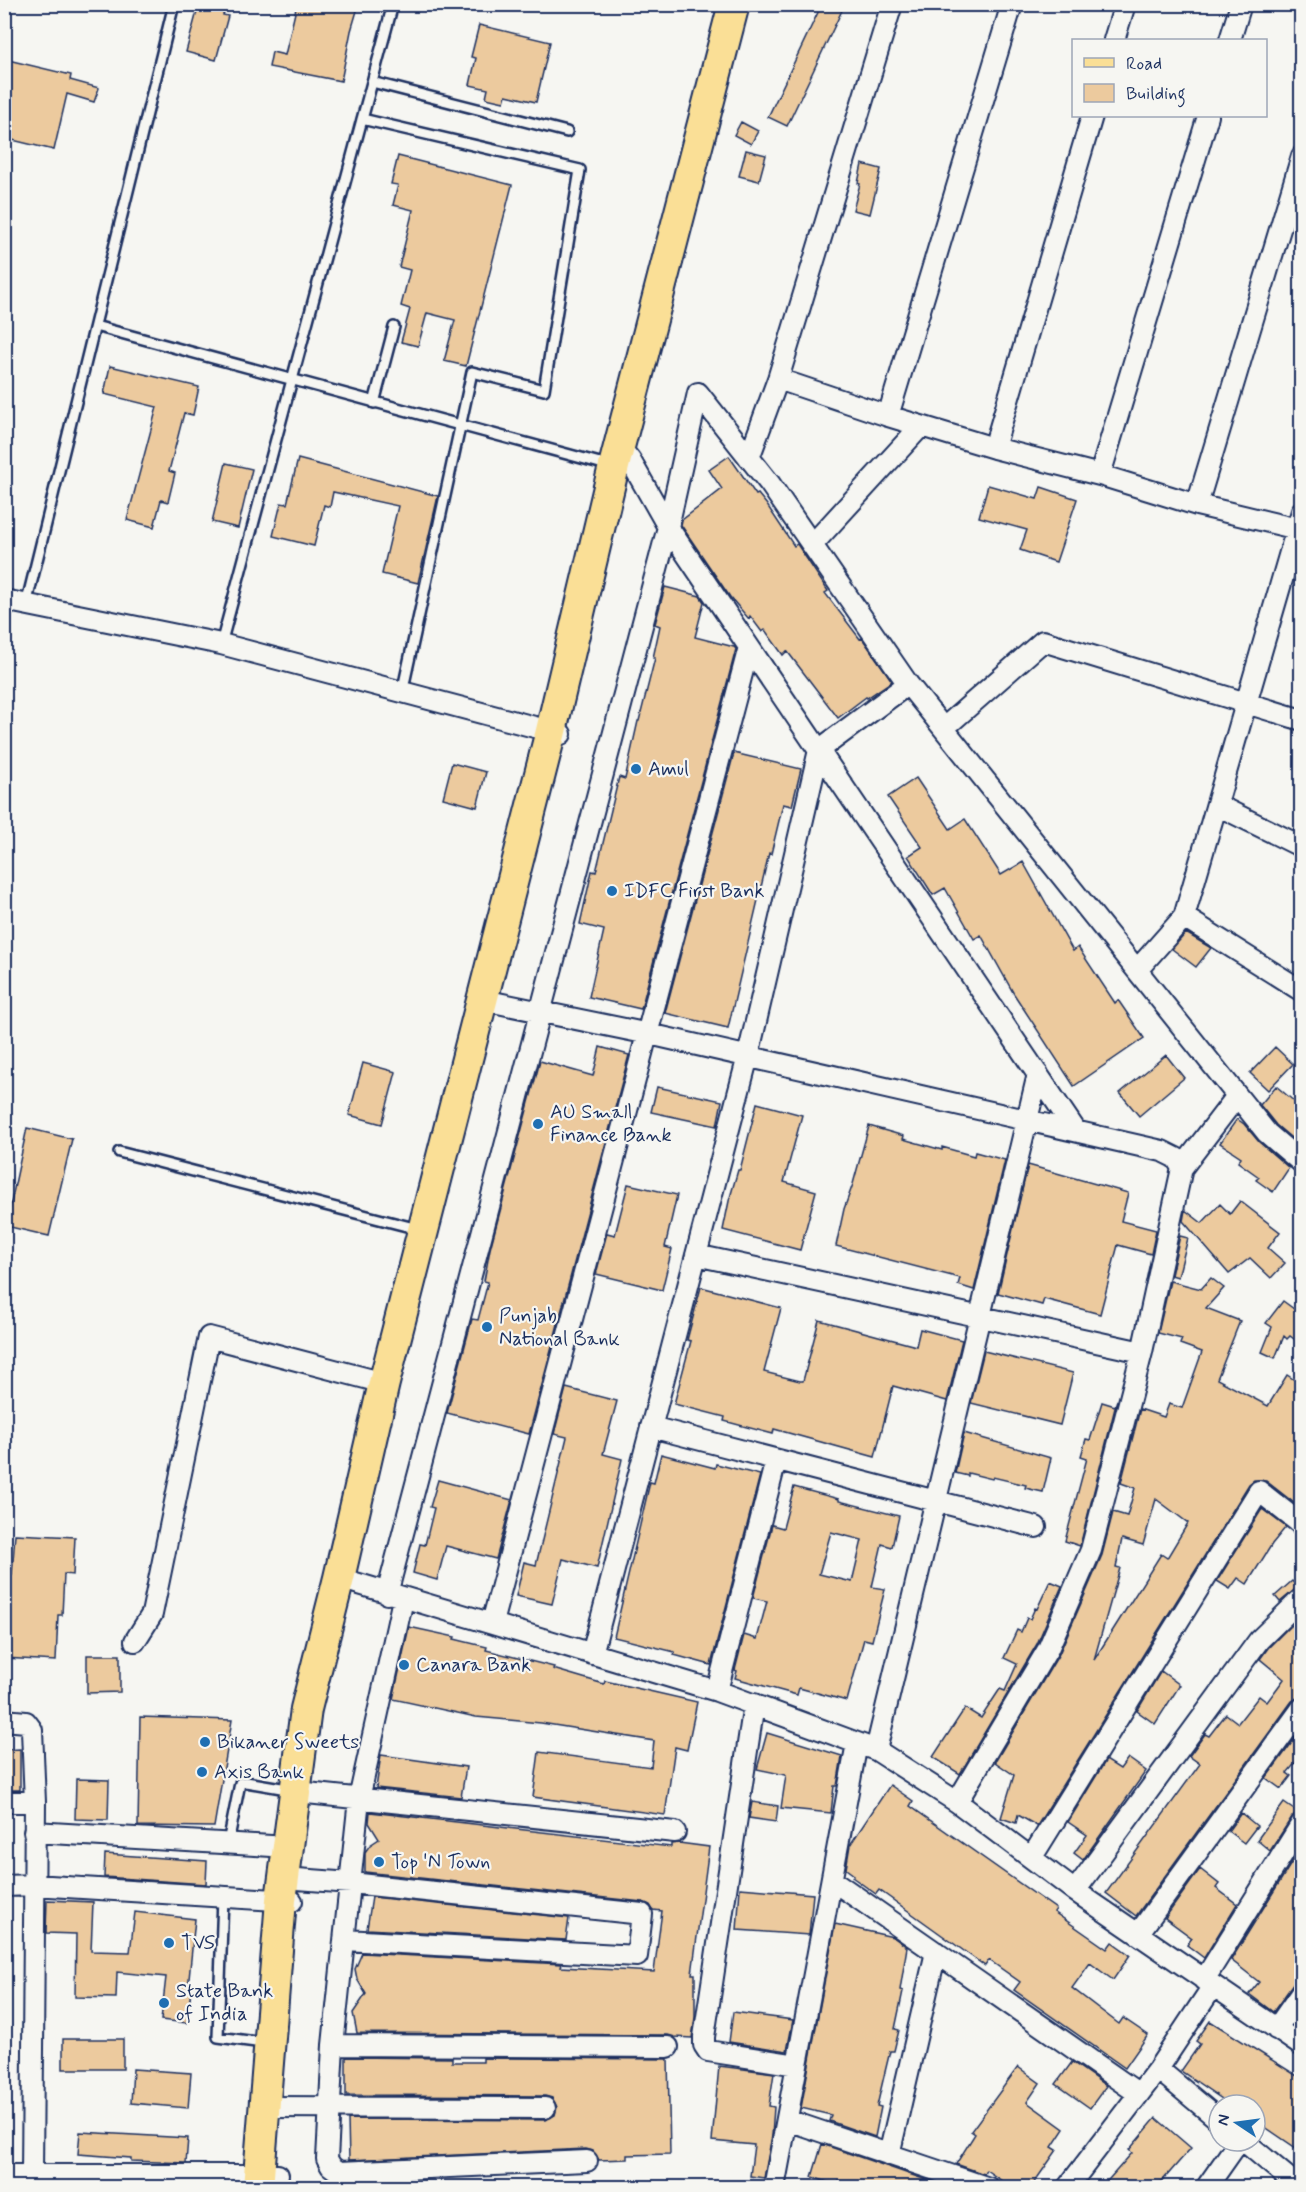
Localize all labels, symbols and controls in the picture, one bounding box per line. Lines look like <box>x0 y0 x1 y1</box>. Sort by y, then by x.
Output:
legend <box>1072 39 1267 117</box>
text: Road <box>1126 52 1162 76</box>
text: Building <box>1126 82 1186 108</box>
place label: Amul <box>648 756 689 783</box>
marker: Amul <box>629 762 643 776</box>
place label: IDFC First Bank <box>624 878 765 905</box>
marker: IDFC First Bank <box>605 884 619 898</box>
place label: AU Small Finance Bank <box>550 1099 672 1149</box>
marker: AU Small Finance Bank <box>531 1117 545 1131</box>
place label: Punjab National Bank <box>499 1303 620 1353</box>
marker: Punjab National Bank <box>480 1320 494 1334</box>
place label: Canara Bank <box>416 1652 531 1679</box>
marker: Canara Bank <box>397 1658 411 1672</box>
place label: Bikaner Sweets <box>217 1729 359 1756</box>
marker: Bikaner Sweets <box>198 1735 212 1749</box>
place label: Axis Bank <box>214 1759 304 1786</box>
marker: Axis Bank <box>195 1765 209 1779</box>
place label: Top 'N Town <box>391 1849 490 1876</box>
marker: Top 'N Town <box>372 1855 386 1869</box>
place label: TVS <box>181 1930 215 1957</box>
marker: TVS <box>162 1936 176 1950</box>
place label: State Bank of India <box>176 1978 273 2028</box>
marker: State Bank of India <box>157 1996 171 2010</box>
north arrow <box>1207 2093 1267 2153</box>
text: N <box>1212 2112 1235 2128</box>

